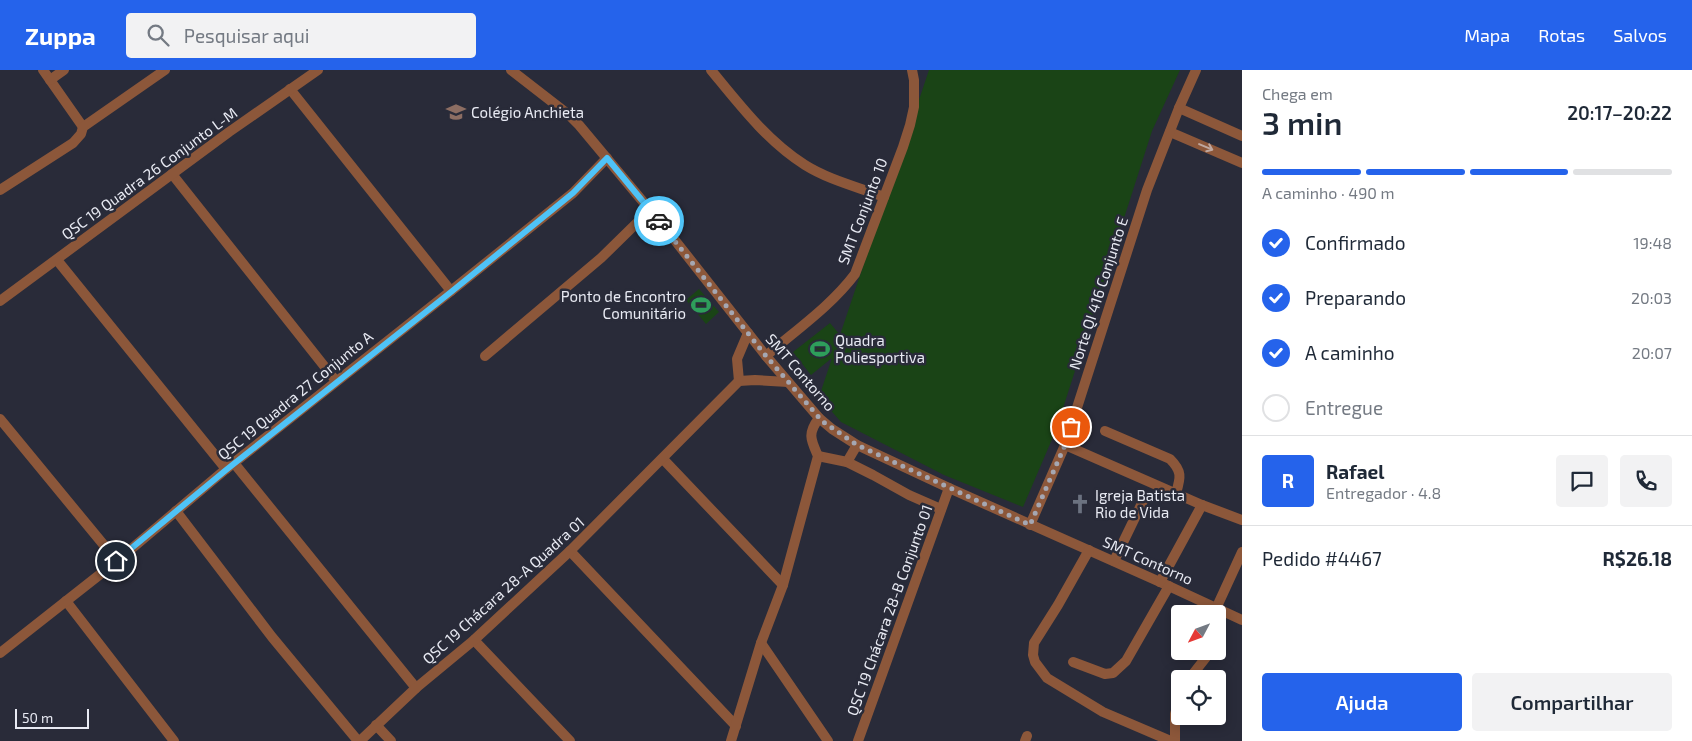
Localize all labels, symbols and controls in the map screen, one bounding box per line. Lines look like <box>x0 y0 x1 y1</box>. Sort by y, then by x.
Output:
search box <box>126 13 476 58</box>
text: Zuppa <box>25 21 96 50</box>
icon: search <box>144 21 172 49</box>
text: Pesquisar aqui <box>184 24 309 47</box>
text: Mapa <box>1464 24 1510 46</box>
text: Rotas <box>1538 24 1585 46</box>
text: Salvos <box>1613 24 1667 46</box>
text: Chega em <box>1262 84 1333 103</box>
school or university icon: Colégio Anchieta <box>445 101 467 123</box>
text: 20:17–20:22 <box>1567 101 1672 124</box>
street label: QSC 19 Quadra 26 Conjunto L-M <box>58 103 241 244</box>
place label: Colégio Anchieta <box>471 103 584 121</box>
text: 3 min <box>1262 103 1343 141</box>
one-way arrow <box>1198 142 1213 152</box>
street label: SMT Conjunto 10 <box>833 155 892 267</box>
text: A caminho · 490 m <box>1262 183 1395 202</box>
courier <box>634 196 684 246</box>
icon: car <box>645 207 673 235</box>
street label: Norte QI 416 Conjunto E <box>1065 214 1132 372</box>
icon: check <box>1262 229 1290 257</box>
text: Confirmado <box>1305 231 1406 254</box>
text: 19:48 <box>1633 233 1672 252</box>
icon: check <box>1262 284 1290 312</box>
text: Preparando <box>1305 286 1406 309</box>
place label: Ponto de Encontro Comunitário <box>561 287 686 322</box>
text: 20:03 <box>1631 288 1672 307</box>
sports icon: Ponto de Encontro Comunitário <box>690 294 712 316</box>
street label: QSC 19 Quadra 27 Conjunto A <box>214 327 377 464</box>
street label: SMT Contorno <box>763 330 839 414</box>
place label: Quadra Poliesportiva <box>835 331 925 366</box>
sports icon: Quadra Poliesportiva <box>809 338 831 360</box>
icon: check <box>1262 339 1290 367</box>
text: A caminho <box>1305 341 1395 364</box>
text: 20:07 <box>1632 343 1672 362</box>
text: Entregue <box>1305 396 1383 419</box>
pin <box>1050 406 1092 448</box>
icon: bag <box>1057 413 1085 441</box>
button: chat <box>1556 455 1608 507</box>
button: phone <box>1620 455 1672 507</box>
text: Rafael <box>1326 460 1385 483</box>
text: R <box>1282 469 1294 492</box>
text: Entregador · 4.8 <box>1326 483 1441 502</box>
place label: Igreja Batista Rio de Vida <box>1095 486 1185 521</box>
church icon: Igreja Batista Rio de Vida <box>1069 493 1091 515</box>
street label: QSC 19 Chácara 28-B Conjunto 01 <box>842 502 937 718</box>
street label: QSC 19 Chácara 28-A Quadra 01 <box>418 513 588 668</box>
street label: SMT Contorno <box>1100 532 1196 588</box>
pin <box>95 540 137 582</box>
icon: home <box>102 547 130 575</box>
text: Pedido #4467 <box>1262 547 1382 570</box>
text: R$26.18 <box>1603 547 1672 570</box>
north arrow <box>1171 605 1226 660</box>
map controls <box>1171 605 1226 725</box>
button: locate <box>1171 670 1226 725</box>
button: Ajuda <box>1262 673 1462 731</box>
button: Compartilhar <box>1472 673 1672 731</box>
scale bar <box>15 706 89 729</box>
text: 50 m <box>22 709 53 726</box>

